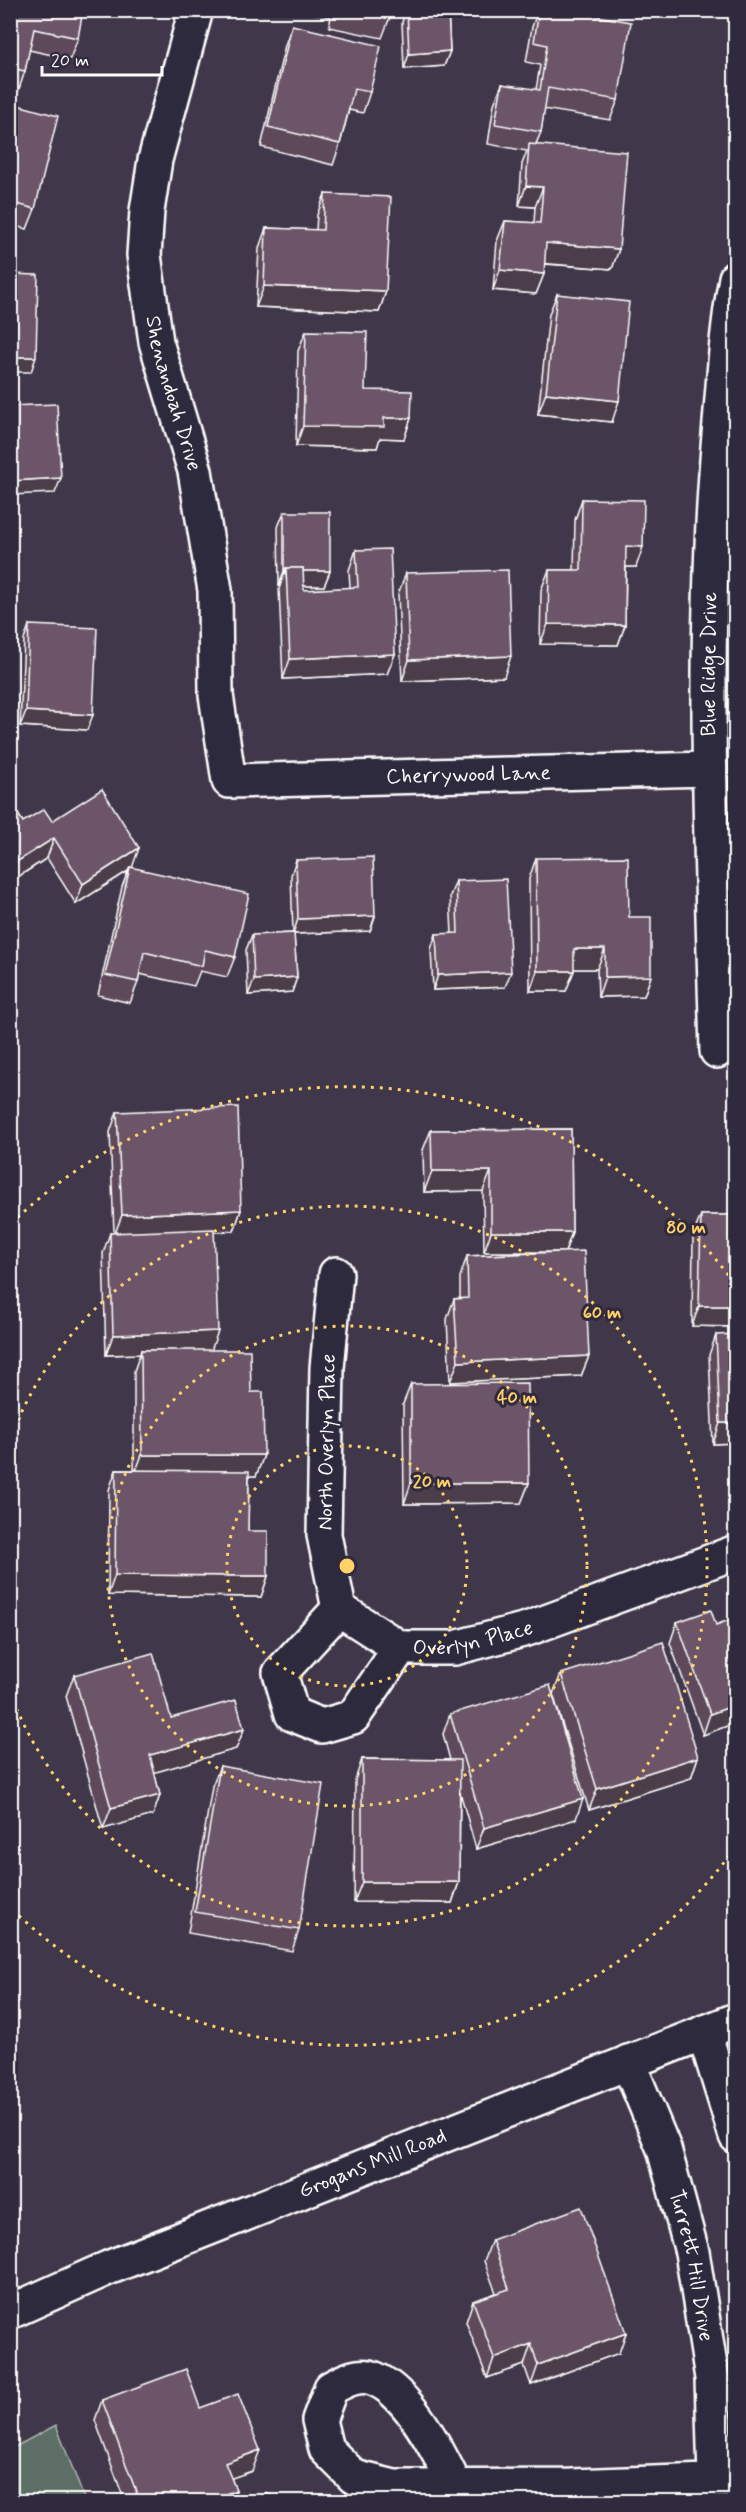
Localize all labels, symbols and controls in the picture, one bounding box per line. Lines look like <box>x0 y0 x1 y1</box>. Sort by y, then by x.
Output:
scale bar <box>42 39 162 77</box>
text: 20 m <box>51 49 89 73</box>
street label: Shenandoah Drive <box>139 314 208 474</box>
street label: Blue Ridge Drive <box>695 591 724 736</box>
street label: Cherrywood Lane <box>386 759 551 791</box>
text: 80 m <box>666 1216 706 1240</box>
text: 60 m <box>583 1301 621 1325</box>
street label: North Overlyn Place <box>311 1353 343 1531</box>
text: 40 m <box>497 1386 537 1410</box>
text: 20 m <box>413 1470 451 1494</box>
centre of rings <box>337 1556 357 1576</box>
street label: Overlyn Place <box>413 1614 537 1662</box>
street label: Grogans Mill Road <box>295 2122 451 2205</box>
street label: Turrett Hill Drive <box>662 2187 720 2343</box>

